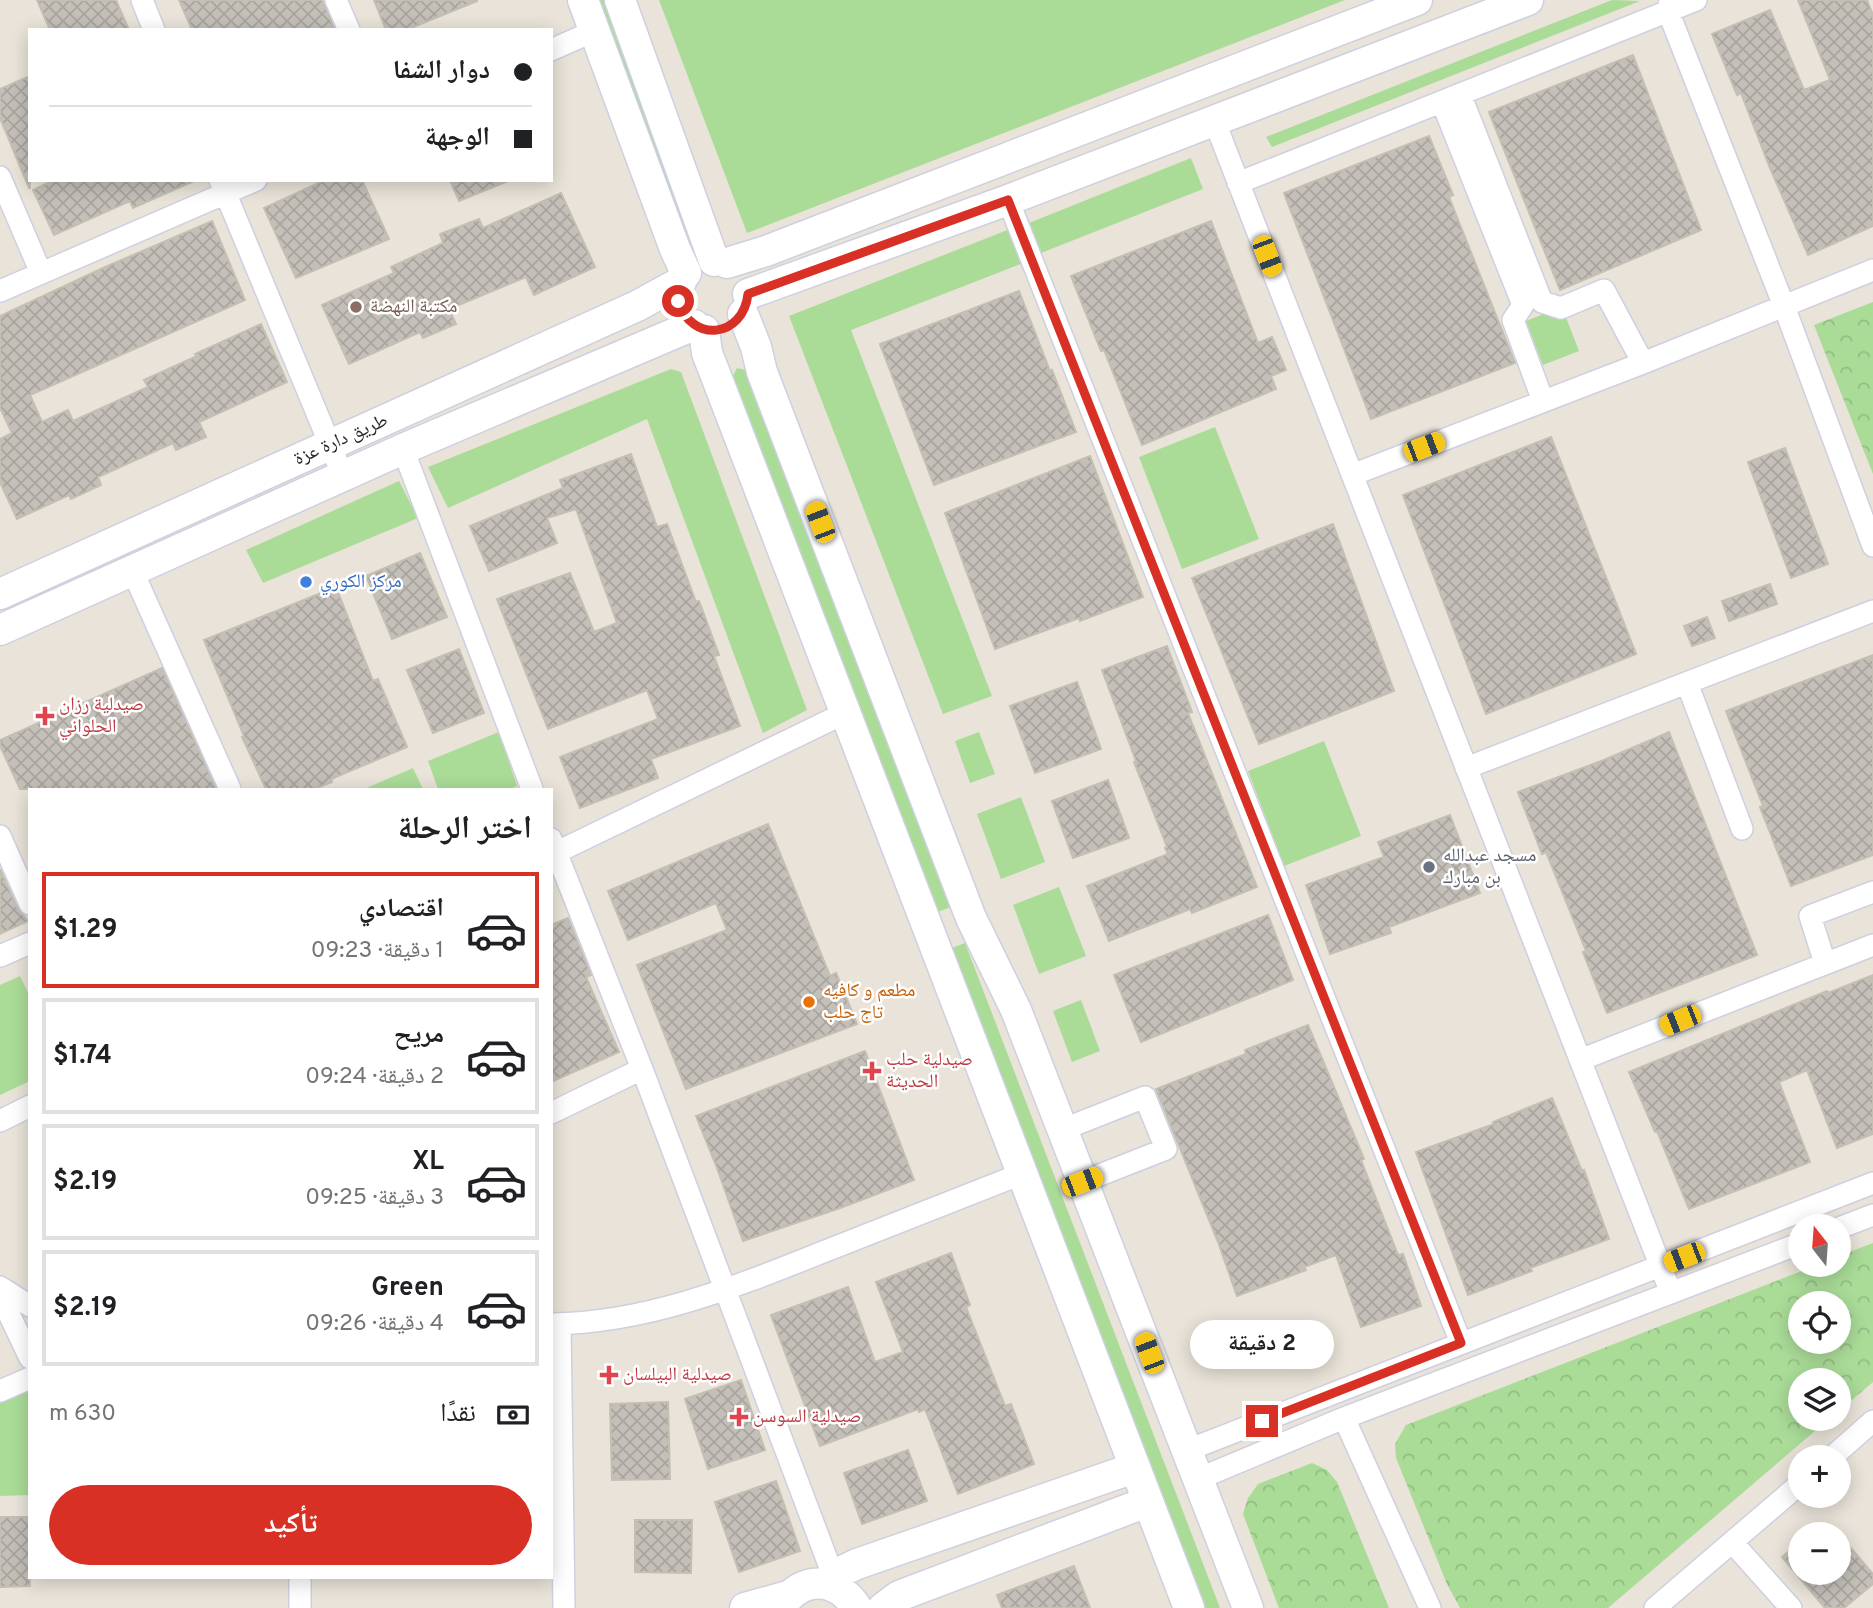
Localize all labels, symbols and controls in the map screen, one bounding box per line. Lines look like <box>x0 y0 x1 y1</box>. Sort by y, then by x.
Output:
text: دوار الشفا <box>393 55 490 88</box>
text: الوجهة <box>425 122 490 155</box>
car <box>1250 233 1285 279</box>
route start <box>662 285 694 317</box>
place label: مكتبة النهضة <box>370 295 458 319</box>
marker: مكتبة النهضة <box>348 299 364 315</box>
street label: طريق دارة عزة <box>290 409 392 471</box>
car <box>1401 430 1448 464</box>
car <box>803 499 838 545</box>
place label: مركز الكوري <box>320 570 402 596</box>
marker: مركز الكوري <box>298 574 314 590</box>
place label: صيدلية رزان الحلواني <box>59 693 144 741</box>
marker: صيدلية رزان الحلواني <box>37 708 53 724</box>
text: اختر الرحلة <box>398 810 532 850</box>
place label: مسجد عبدالله بن مبارك <box>1443 844 1536 890</box>
marker: مسجد عبدالله بن مبارك <box>1421 859 1437 875</box>
text: اقتصادي <box>359 893 444 926</box>
icon: car <box>465 899 528 962</box>
text: $1.29 <box>53 914 117 947</box>
text: 1 دقيقة · 09:23 <box>311 937 444 966</box>
place label: مطعم و كافيه تاج حلب <box>823 979 915 1025</box>
marker: مطعم و كافيه تاج حلب <box>801 994 817 1010</box>
car <box>1657 1002 1704 1038</box>
text: مريح <box>394 1019 444 1052</box>
icon: car <box>465 1025 528 1088</box>
text: $1.74 <box>53 1040 112 1073</box>
place label: صيدلية حلب الحديثة <box>886 1048 973 1094</box>
text: 2 دقيقة · 09:24 <box>305 1063 444 1092</box>
marker: صيدلية حلب الحديثة <box>864 1063 880 1079</box>
text: XL <box>412 1146 444 1179</box>
icon: car <box>465 1151 528 1214</box>
car <box>1059 1165 1106 1199</box>
text: $2.19 <box>53 1166 117 1199</box>
text: 3 دقيقة · 09:25 <box>305 1184 444 1213</box>
north arrow <box>1788 1214 1852 1278</box>
map controls <box>1788 1214 1851 1585</box>
car <box>1661 1240 1708 1274</box>
text: Green <box>371 1272 444 1305</box>
icon: car <box>465 1277 528 1340</box>
button: locate <box>1788 1291 1851 1354</box>
text: $2.19 <box>53 1292 117 1325</box>
text: 4 دقيقة · 09:26 <box>305 1310 444 1339</box>
callout: 2 دقيقة <box>1190 1320 1334 1368</box>
car <box>1132 1330 1167 1376</box>
text: 2 دقيقة <box>1228 1330 1296 1359</box>
place label: صيدلية البيلسان <box>623 1363 732 1387</box>
marker: صيدلية البيلسان <box>601 1367 617 1383</box>
button: layers <box>1788 1368 1851 1431</box>
icon: cash <box>494 1396 532 1434</box>
text: نقدًا <box>440 1398 476 1431</box>
text: 630 m <box>49 1400 116 1429</box>
place label: صيدلية السوسن <box>753 1405 861 1429</box>
route end <box>1246 1405 1278 1437</box>
marker: صيدلية السوسن <box>731 1409 747 1425</box>
button: + <box>1788 1445 1851 1508</box>
button: تأكيد <box>49 1485 532 1565</box>
button: − <box>1788 1522 1851 1585</box>

